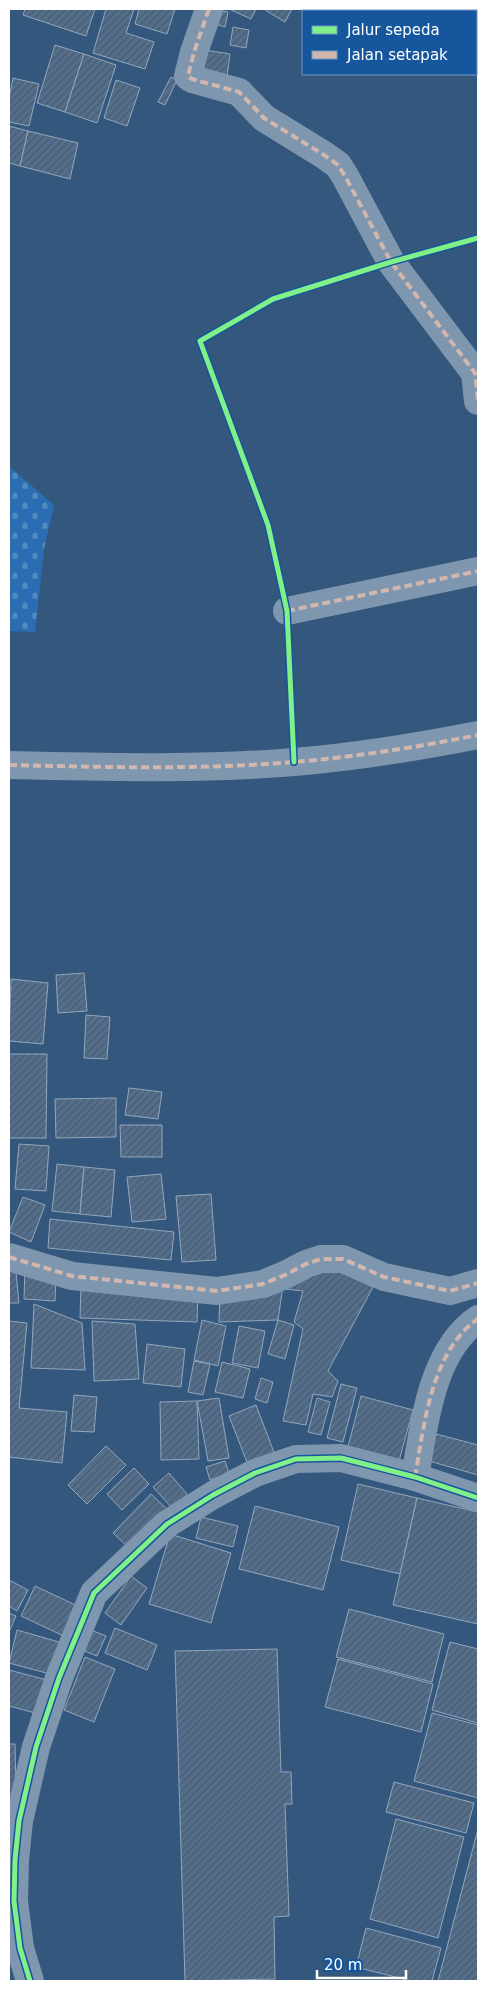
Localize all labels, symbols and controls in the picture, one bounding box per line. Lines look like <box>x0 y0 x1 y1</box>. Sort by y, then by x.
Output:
legend <box>302 10 477 75</box>
text: Jalur sepeda <box>346 21 440 39</box>
text: Jalan setapak <box>346 46 448 64</box>
scale bar <box>317 1948 406 1980</box>
text: 20 m <box>324 1956 362 1974</box>

